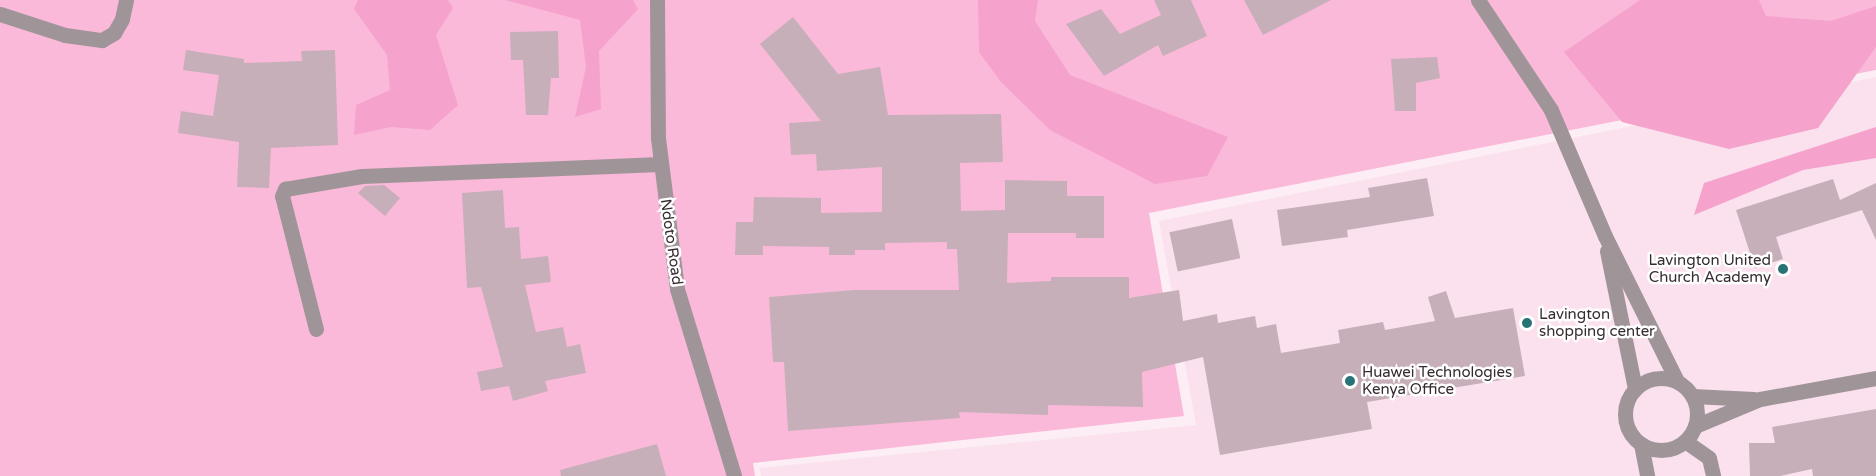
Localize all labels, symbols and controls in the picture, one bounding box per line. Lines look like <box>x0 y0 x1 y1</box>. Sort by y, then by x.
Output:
street label: Ndoto Road <box>656 198 686 286</box>
place label: Lavington United Church Academy <box>1648 251 1771 286</box>
marker: Lavington United Church Academy <box>1776 262 1790 276</box>
place label: Lavington shopping center <box>1539 305 1655 340</box>
marker: Lavington shopping center <box>1520 316 1534 330</box>
place label: Huawei Technologies Kenya Office <box>1362 363 1512 398</box>
marker: Huawei Technologies Kenya Office <box>1343 374 1357 388</box>

